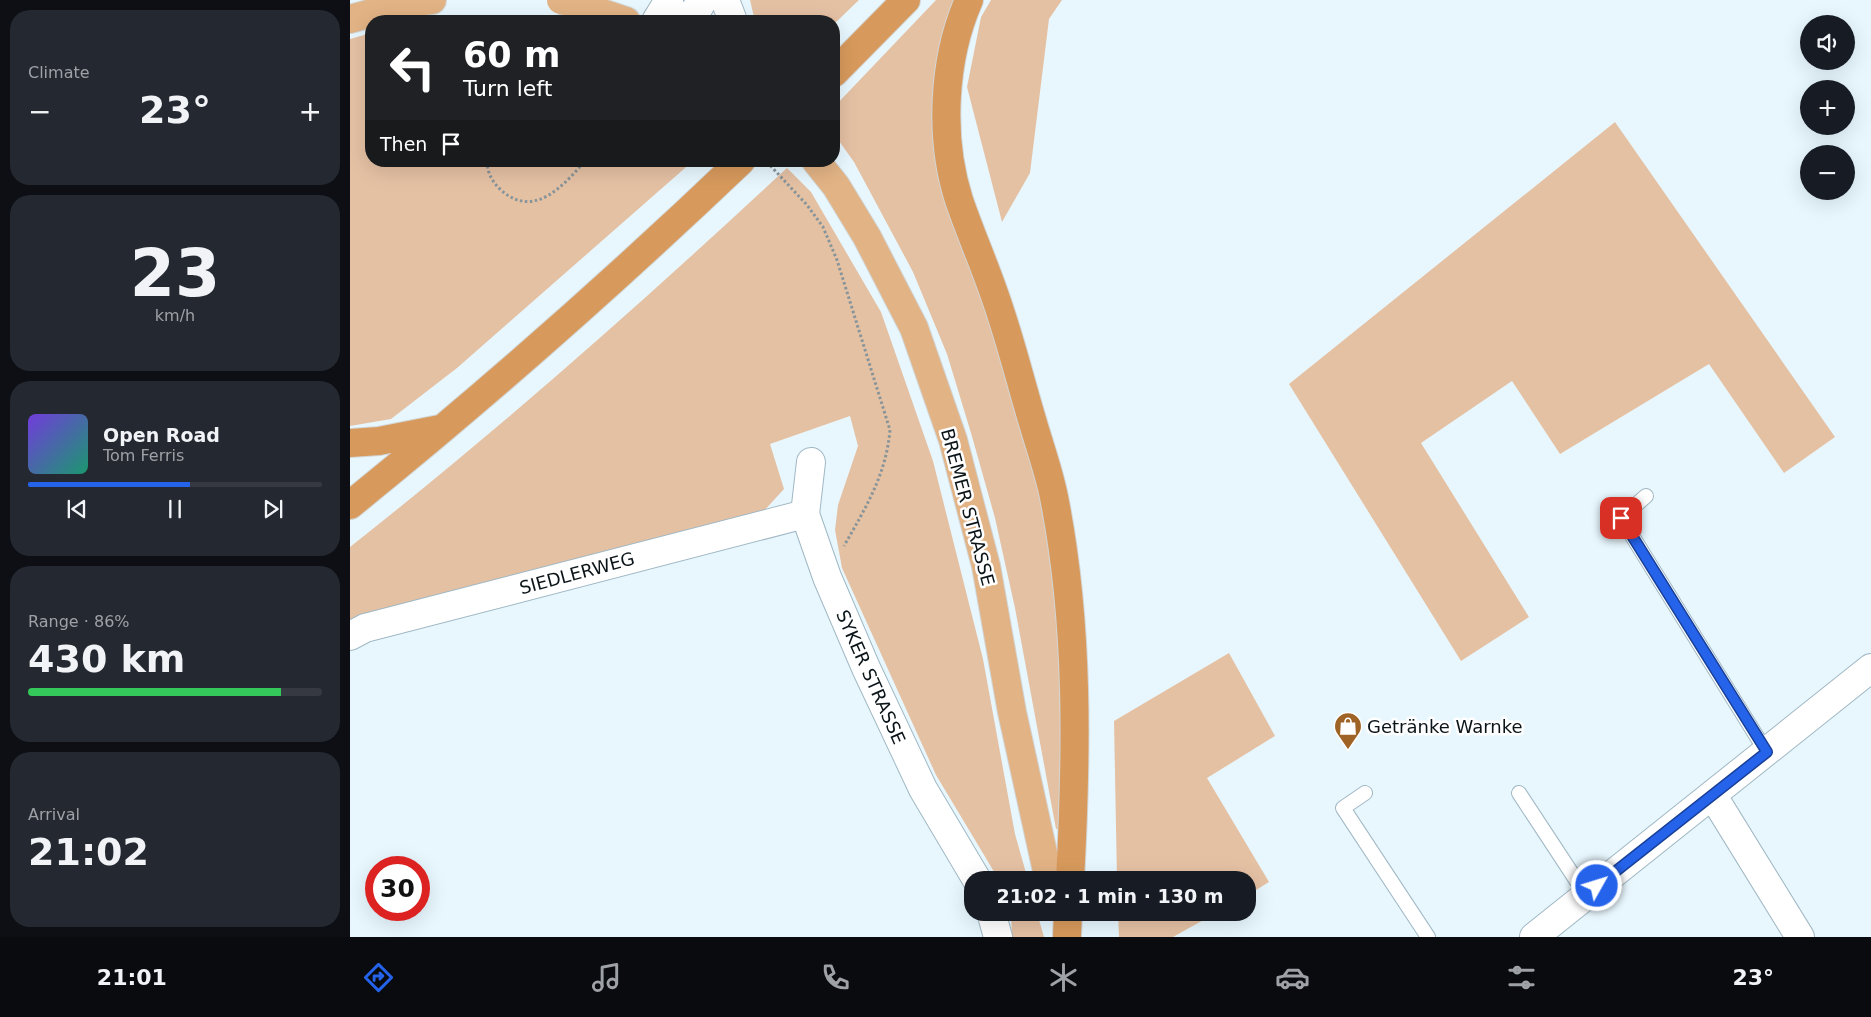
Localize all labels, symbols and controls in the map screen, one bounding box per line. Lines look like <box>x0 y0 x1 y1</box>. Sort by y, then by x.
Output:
map controls <box>1800 15 1855 200</box>
button: sound <box>1800 15 1855 70</box>
icon: left <box>380 35 445 100</box>
text: 60 m <box>463 35 560 75</box>
text: Climate <box>28 63 90 82</box>
text: Turn left <box>463 76 552 101</box>
button: + <box>1800 80 1855 135</box>
text: 23° <box>139 88 211 132</box>
text: − <box>28 95 51 128</box>
text: + <box>299 95 322 128</box>
icon: arrive <box>437 130 465 158</box>
text: Then <box>380 133 427 155</box>
button: − <box>1800 145 1855 200</box>
text: 23 <box>130 236 220 311</box>
text: km/h <box>155 306 195 325</box>
text: Open Road <box>103 424 220 446</box>
street label: BREMER STRASSE <box>937 426 999 588</box>
text: Tom Ferris <box>103 446 184 465</box>
icon: previous <box>63 495 91 523</box>
icon: pause <box>161 495 189 523</box>
icon: next <box>259 495 287 523</box>
pin <box>1600 497 1642 539</box>
icon: arrive <box>1607 504 1635 532</box>
street label: SIEDLERWEG <box>517 548 637 598</box>
street label: SYKER STRASSE <box>832 607 910 747</box>
text: Range · 86% <box>28 612 130 631</box>
text: 430 km <box>28 637 185 681</box>
shop icon: Getränke Warnke <box>1333 711 1363 750</box>
place label: Getränke Warnke <box>1367 716 1523 737</box>
text: Arrival <box>28 805 80 824</box>
text: 21:02 <box>28 830 149 874</box>
speed limit sign: 30 <box>365 856 430 921</box>
position arrow <box>1570 859 1622 911</box>
text: 21:02 · 1 min · 130 m <box>996 885 1224 907</box>
icon: directions <box>361 960 396 995</box>
icon: music <box>589 960 624 995</box>
icon: phone <box>818 960 853 995</box>
icon: climate <box>1046 960 1081 995</box>
icon: car <box>1275 960 1310 995</box>
icon: filters <box>1504 960 1539 995</box>
text: 21:01 <box>97 965 167 990</box>
text: 23° <box>1732 965 1774 990</box>

